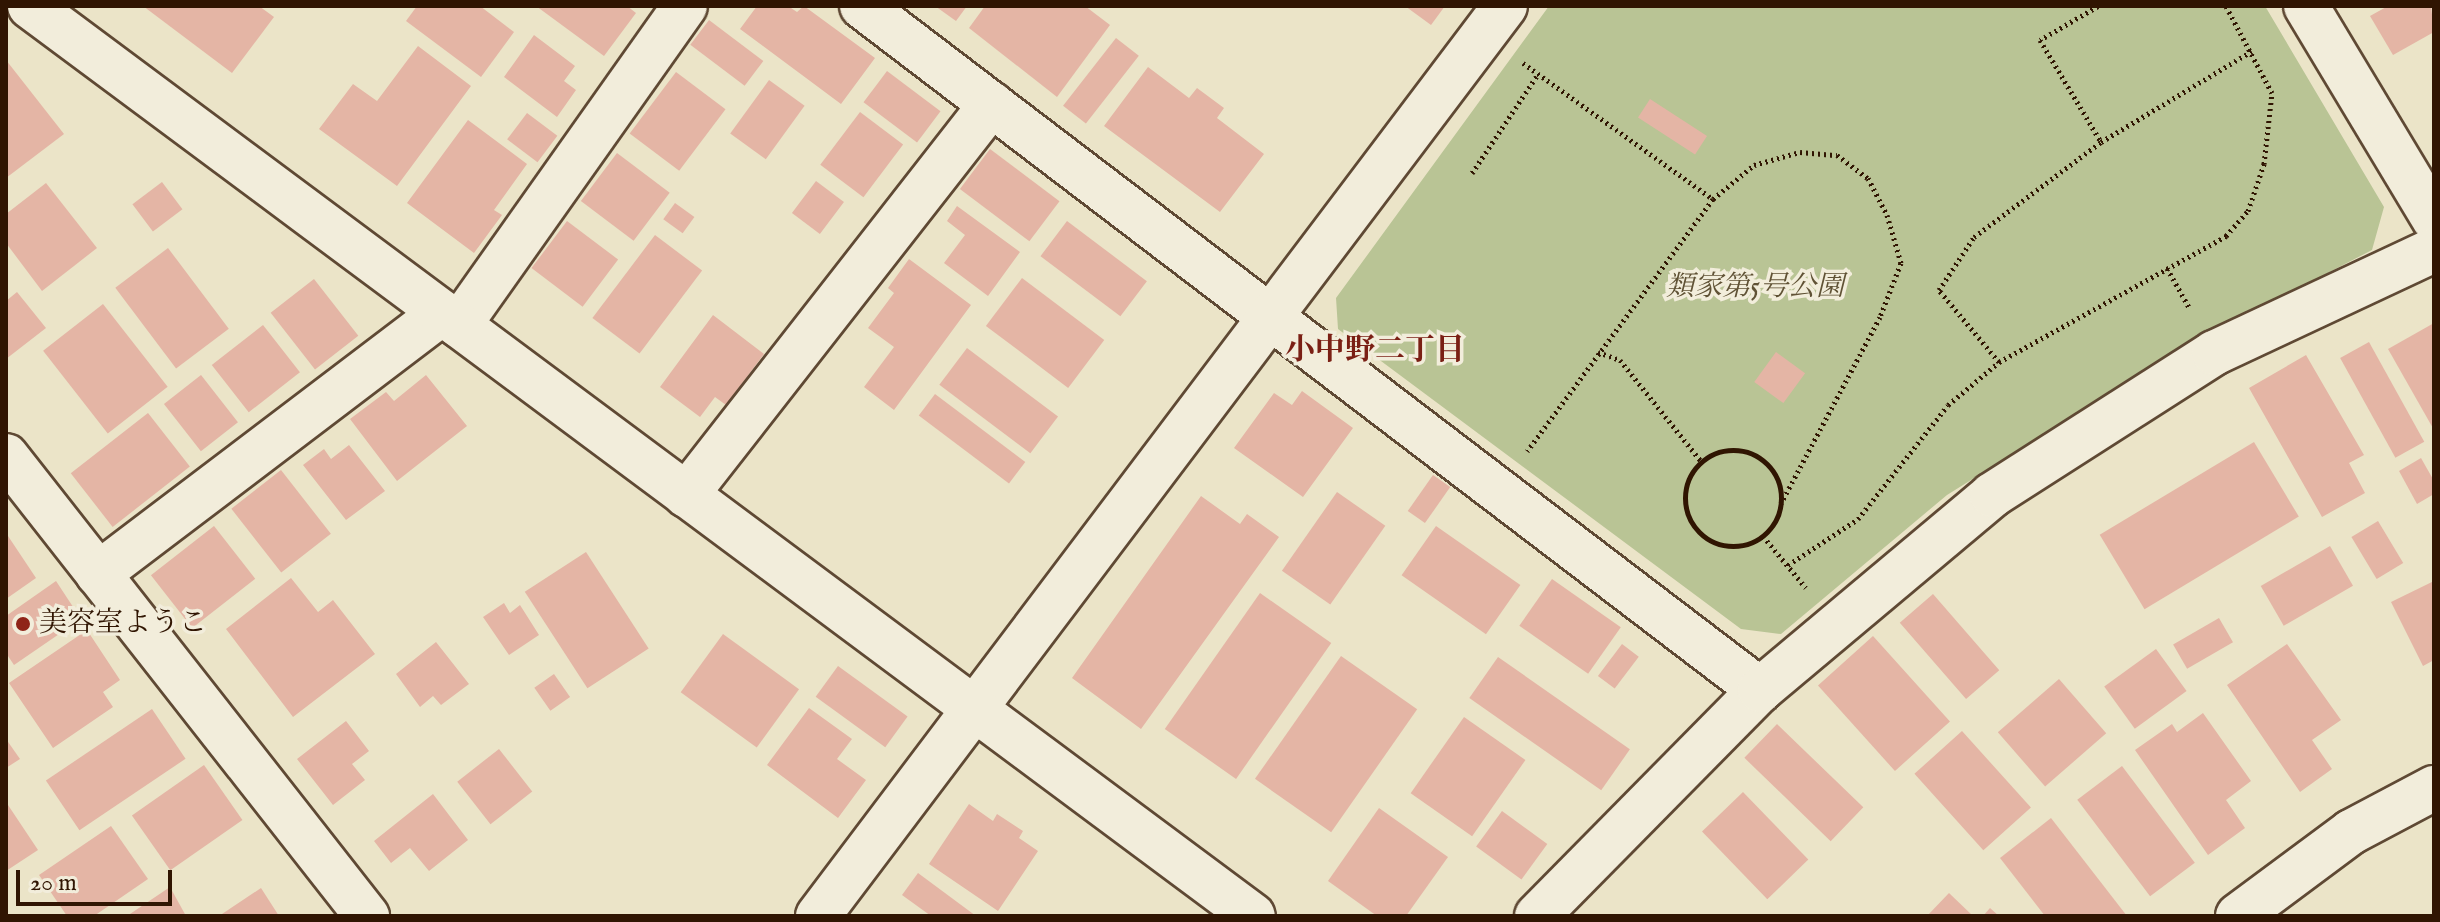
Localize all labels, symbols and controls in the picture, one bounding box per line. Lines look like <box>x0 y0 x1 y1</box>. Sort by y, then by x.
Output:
park label: 類家第5号公園 <box>1666 271 1844 305</box>
district label: 小中野二丁目 <box>1285 333 1465 369</box>
place label: 美容室ようこ <box>39 607 207 641</box>
marker: 美容室ようこ <box>14 615 32 633</box>
scale bar <box>20 854 176 904</box>
text: 20 m <box>30 868 77 899</box>

